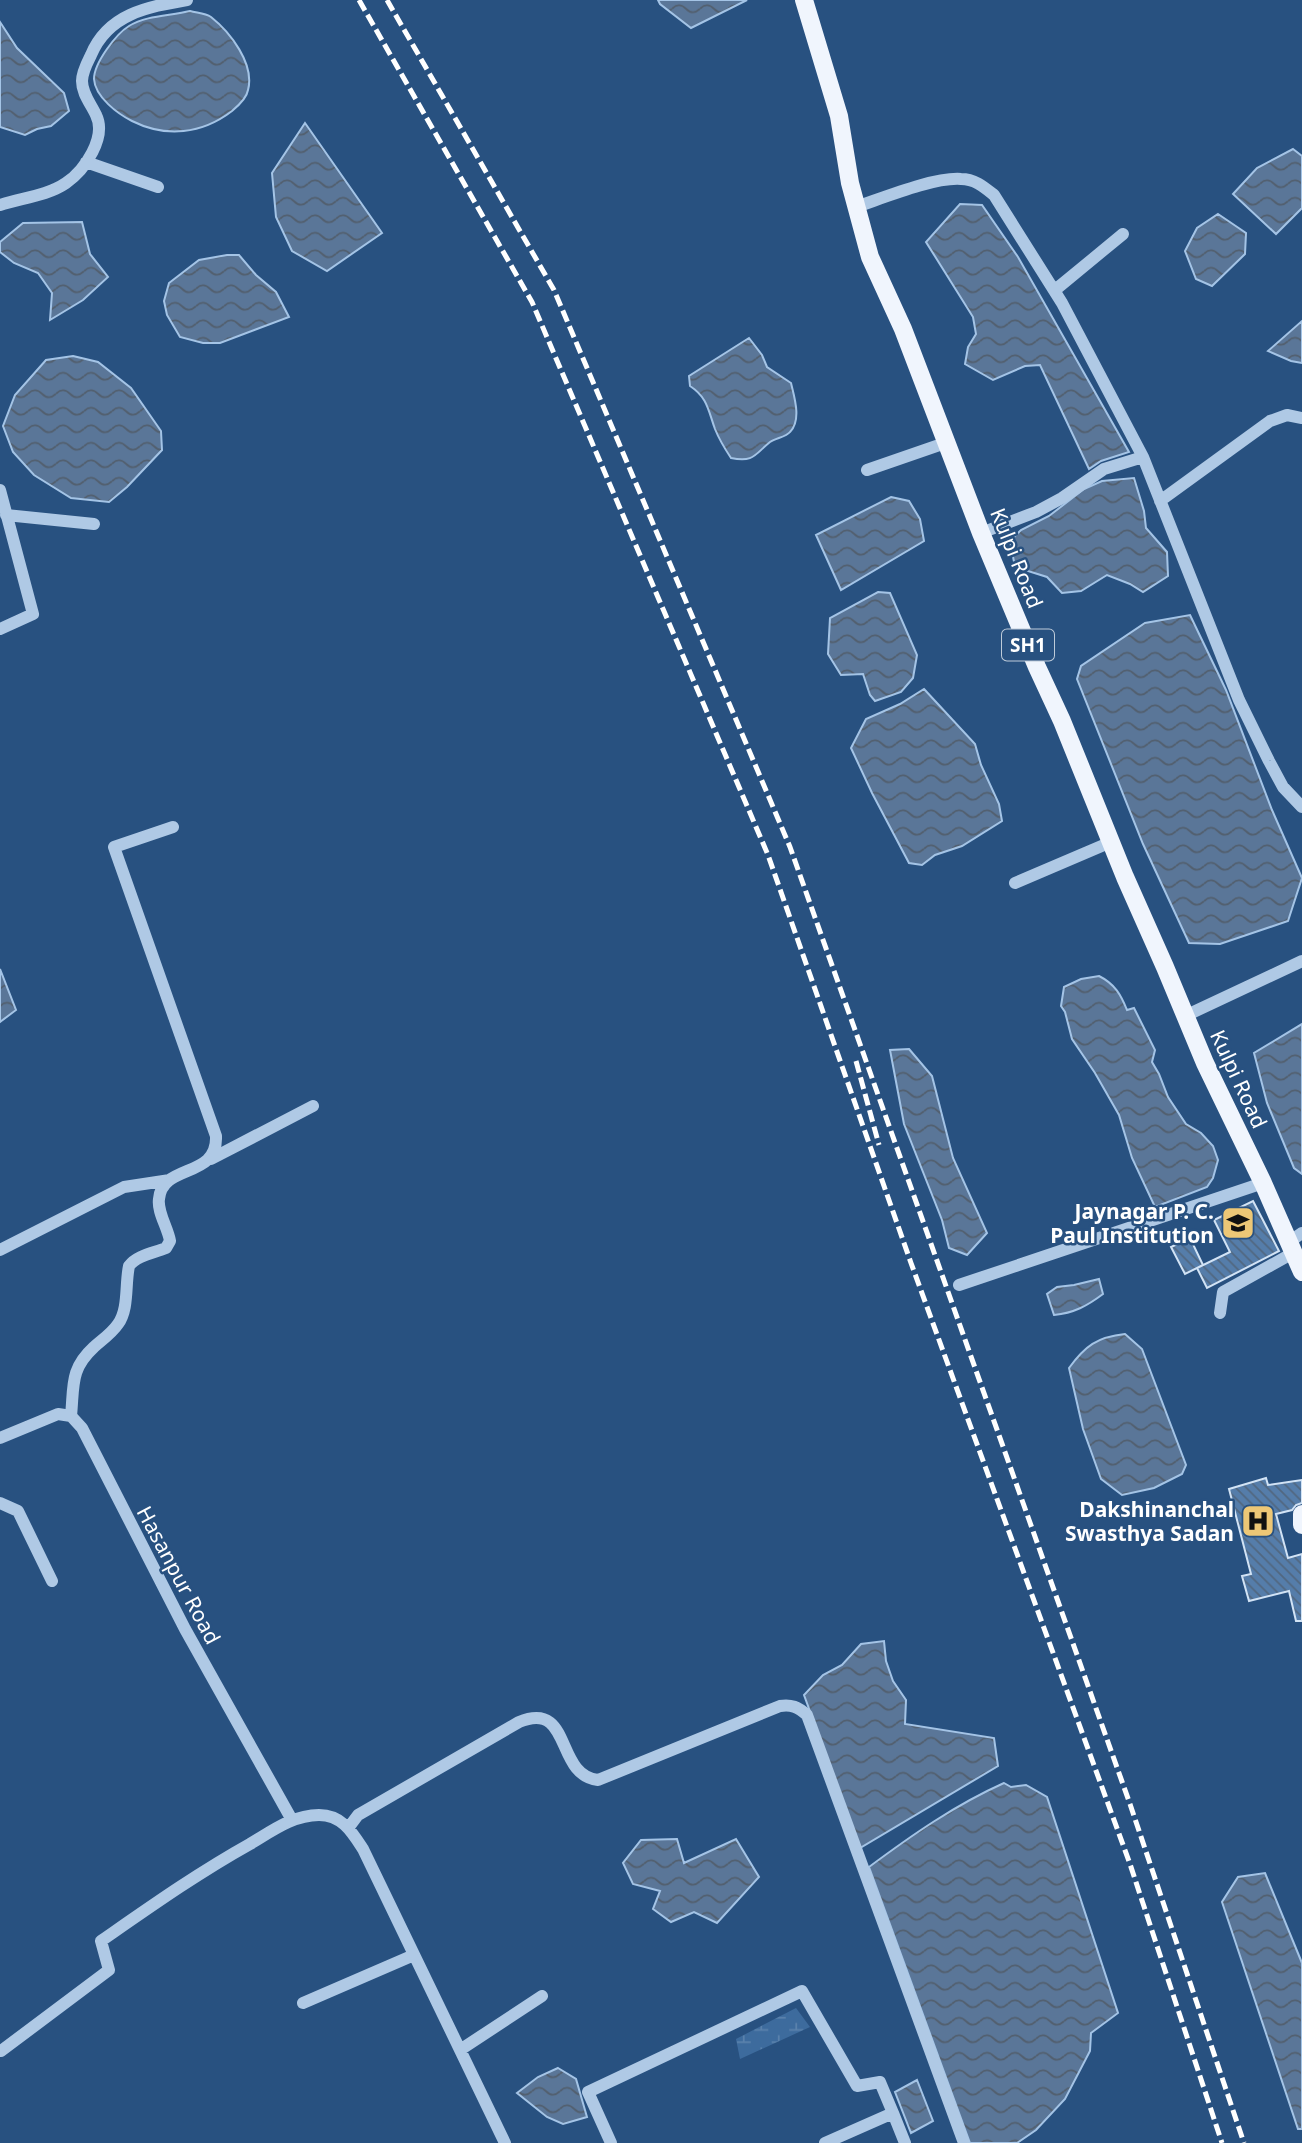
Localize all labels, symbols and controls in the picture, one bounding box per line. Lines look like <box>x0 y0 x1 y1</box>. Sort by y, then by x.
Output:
street label: Kulpi Road <box>984 504 1050 612</box>
road number: SH1 <box>1002 630 1054 660</box>
street label: Kulpi Road <box>1204 1025 1274 1133</box>
place label: Jaynagar P. C. Paul Institution <box>1050 1197 1214 1249</box>
school or university icon: Jaynagar P. C. Paul Institution <box>1219 1204 1257 1242</box>
place label: Dakshinanchal Swasthya Sadan <box>1065 1495 1234 1547</box>
street label: Hasanpur Road <box>131 1501 227 1649</box>
hospital icon: Dakshinanchal Swasthya Sadan <box>1239 1502 1277 1540</box>

